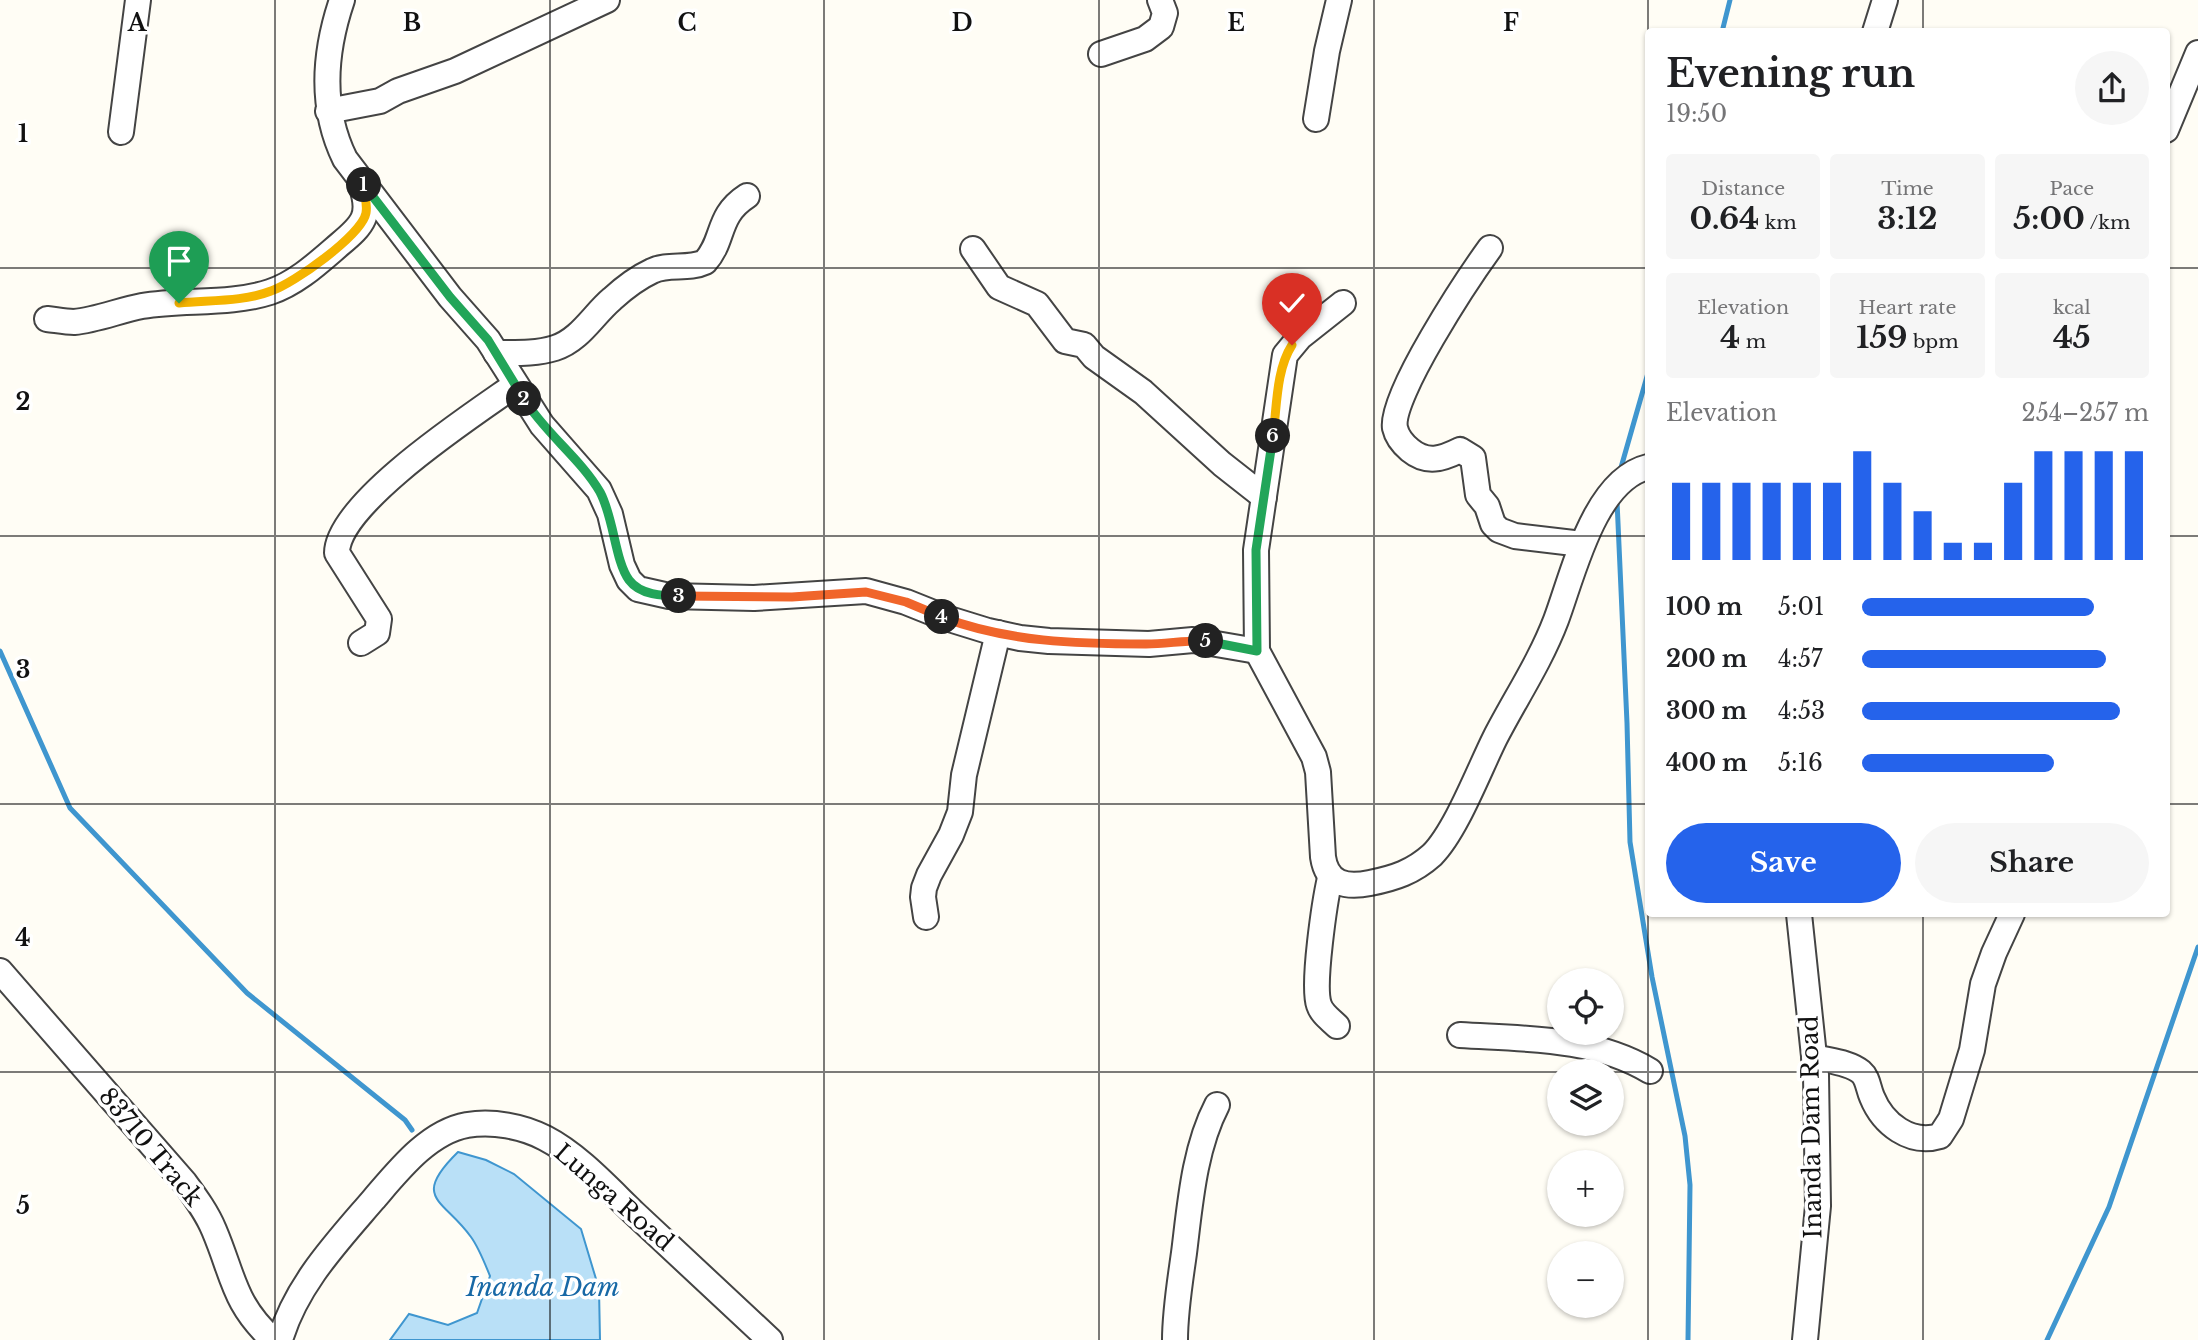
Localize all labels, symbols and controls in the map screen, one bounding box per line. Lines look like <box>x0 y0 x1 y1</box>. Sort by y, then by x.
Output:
text: A <box>127 9 148 37</box>
text: B <box>403 9 421 37</box>
text: C <box>678 9 696 37</box>
text: D <box>951 9 973 37</box>
text: E <box>1227 9 1245 37</box>
text: F <box>1503 9 1519 37</box>
text: Evening run <box>1666 50 1915 97</box>
button: share <box>2075 51 2149 125</box>
text: 19:50 <box>1666 100 1727 128</box>
text: 1 <box>18 120 28 148</box>
pin: 1 <box>346 168 382 202</box>
text: 1 <box>359 173 368 196</box>
text: Distance <box>1701 177 1785 200</box>
text: Time <box>1881 177 1934 200</box>
text: Pace <box>2050 177 2094 200</box>
text: 0.64 <box>1690 200 1759 237</box>
text: 3:12 <box>1877 200 1938 237</box>
text: 5:00 <box>2013 200 2085 237</box>
text: km <box>1759 211 1797 234</box>
text: /km <box>2085 211 2130 234</box>
pin <box>149 231 209 303</box>
icon: arrive <box>160 242 198 280</box>
pin <box>1262 273 1322 345</box>
icon: check <box>1273 284 1311 322</box>
text: Elevation <box>1697 296 1789 319</box>
text: Heart rate <box>1859 296 1956 319</box>
text: kcal <box>2053 296 2091 319</box>
text: 4 <box>1720 319 1740 356</box>
text: 159 <box>1856 319 1907 356</box>
text: 45 <box>2053 319 2091 356</box>
text: m <box>1740 330 1766 353</box>
text: bpm <box>1907 330 1959 353</box>
pin: 2 <box>506 382 542 416</box>
text: 2 <box>517 387 530 410</box>
text: 2 <box>16 388 30 416</box>
text: Elevation <box>1666 399 1777 427</box>
text: 254–257 m <box>2022 399 2149 427</box>
pin: 6 <box>1256 418 1290 453</box>
text: 6 <box>1266 424 1279 447</box>
pin: 3 <box>662 578 696 614</box>
text: 3 <box>672 584 685 607</box>
text: 100 m <box>1666 593 1742 621</box>
text: 5:01 <box>1778 593 1824 621</box>
pin: 4 <box>925 600 960 634</box>
text: 4 <box>935 605 948 628</box>
pin: 5 <box>1188 624 1224 658</box>
text: 5 <box>1200 629 1211 652</box>
text: 200 m <box>1666 645 1747 673</box>
text: 4:57 <box>1778 645 1823 673</box>
text: 3 <box>16 656 30 684</box>
text: 300 m <box>1666 697 1747 725</box>
text: 4:53 <box>1778 697 1825 725</box>
text: 400 m <box>1666 749 1748 777</box>
text: 5:16 <box>1778 749 1823 777</box>
button: Save <box>1666 823 1901 903</box>
button: Share <box>1915 823 2149 903</box>
text: 4 <box>15 924 31 952</box>
map controls <box>1547 968 1624 1318</box>
button: locate <box>1547 968 1624 1045</box>
street label: Inanda Dam Road <box>1795 1015 1827 1239</box>
button: layers <box>1547 1059 1624 1136</box>
street label: 83710 Track <box>93 1082 209 1212</box>
street label: Lunga Road <box>549 1137 679 1257</box>
button: + <box>1547 1150 1624 1227</box>
text: 5 <box>16 1192 30 1220</box>
button: − <box>1547 1241 1624 1318</box>
water label: Inanda Dam <box>465 1271 620 1303</box>

